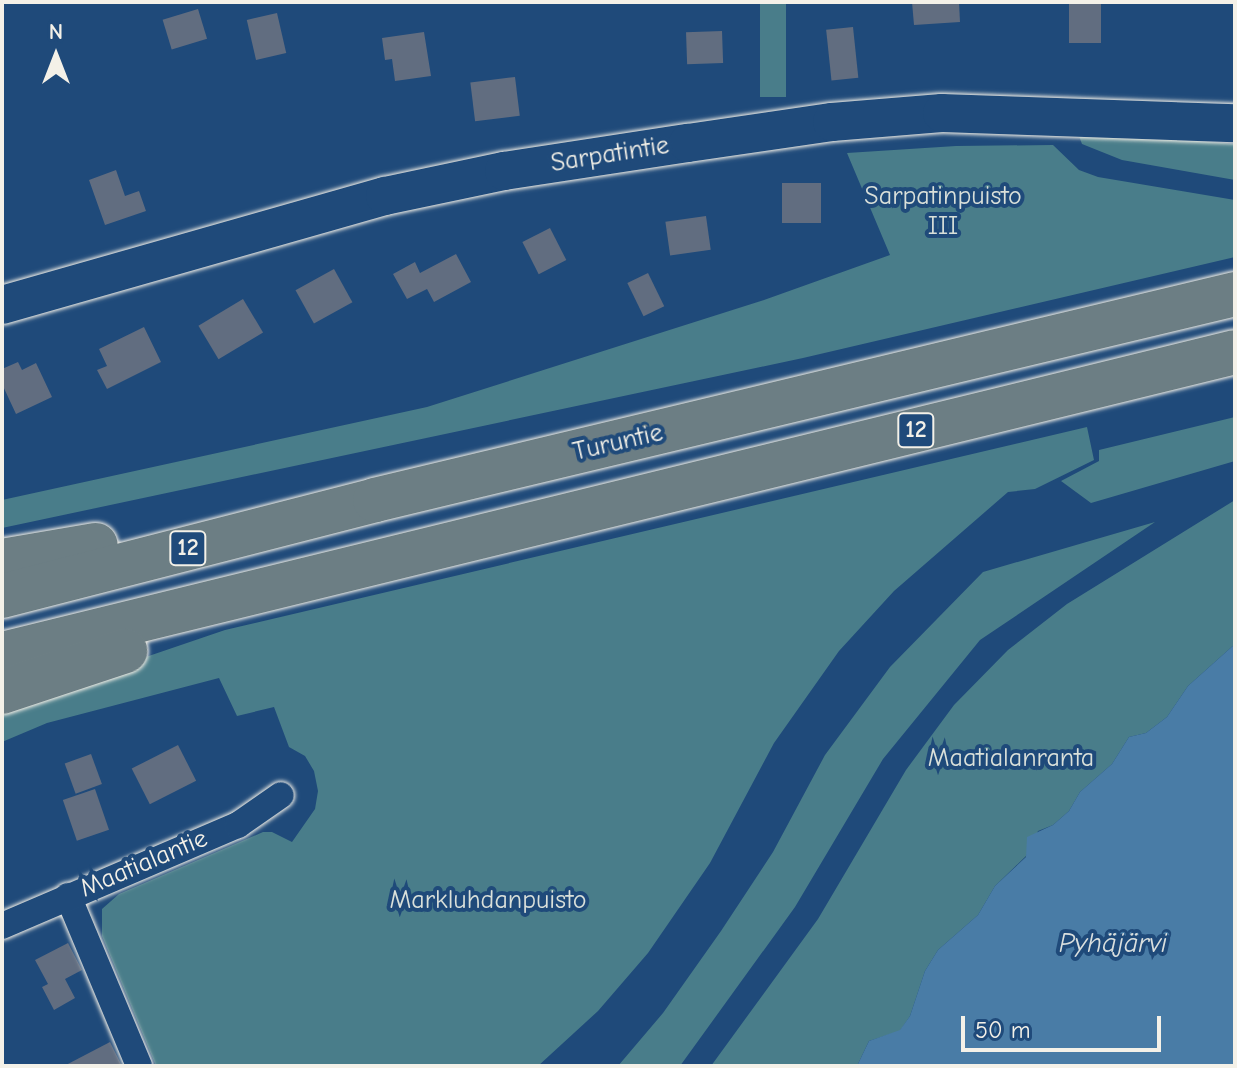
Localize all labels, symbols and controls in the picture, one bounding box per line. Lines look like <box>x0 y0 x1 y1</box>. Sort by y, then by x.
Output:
north arrow <box>16 16 96 96</box>
text: N <box>49 19 63 45</box>
street label: Sarpatintie <box>549 130 671 180</box>
park label: Sarpatinpuisto III <box>864 181 1022 242</box>
road number: 12 <box>896 410 936 450</box>
street label: Turuntie <box>570 418 666 468</box>
road number: 12 <box>168 528 208 568</box>
park label: Maatialanranta <box>928 743 1094 775</box>
street label: Maatialantie <box>76 823 212 905</box>
park label: Markluhdanpuisto <box>390 885 586 917</box>
water label: Pyhäjärvi <box>1059 926 1167 960</box>
scale bar <box>965 1000 1165 1050</box>
text: 50 m <box>975 1016 1031 1044</box>

